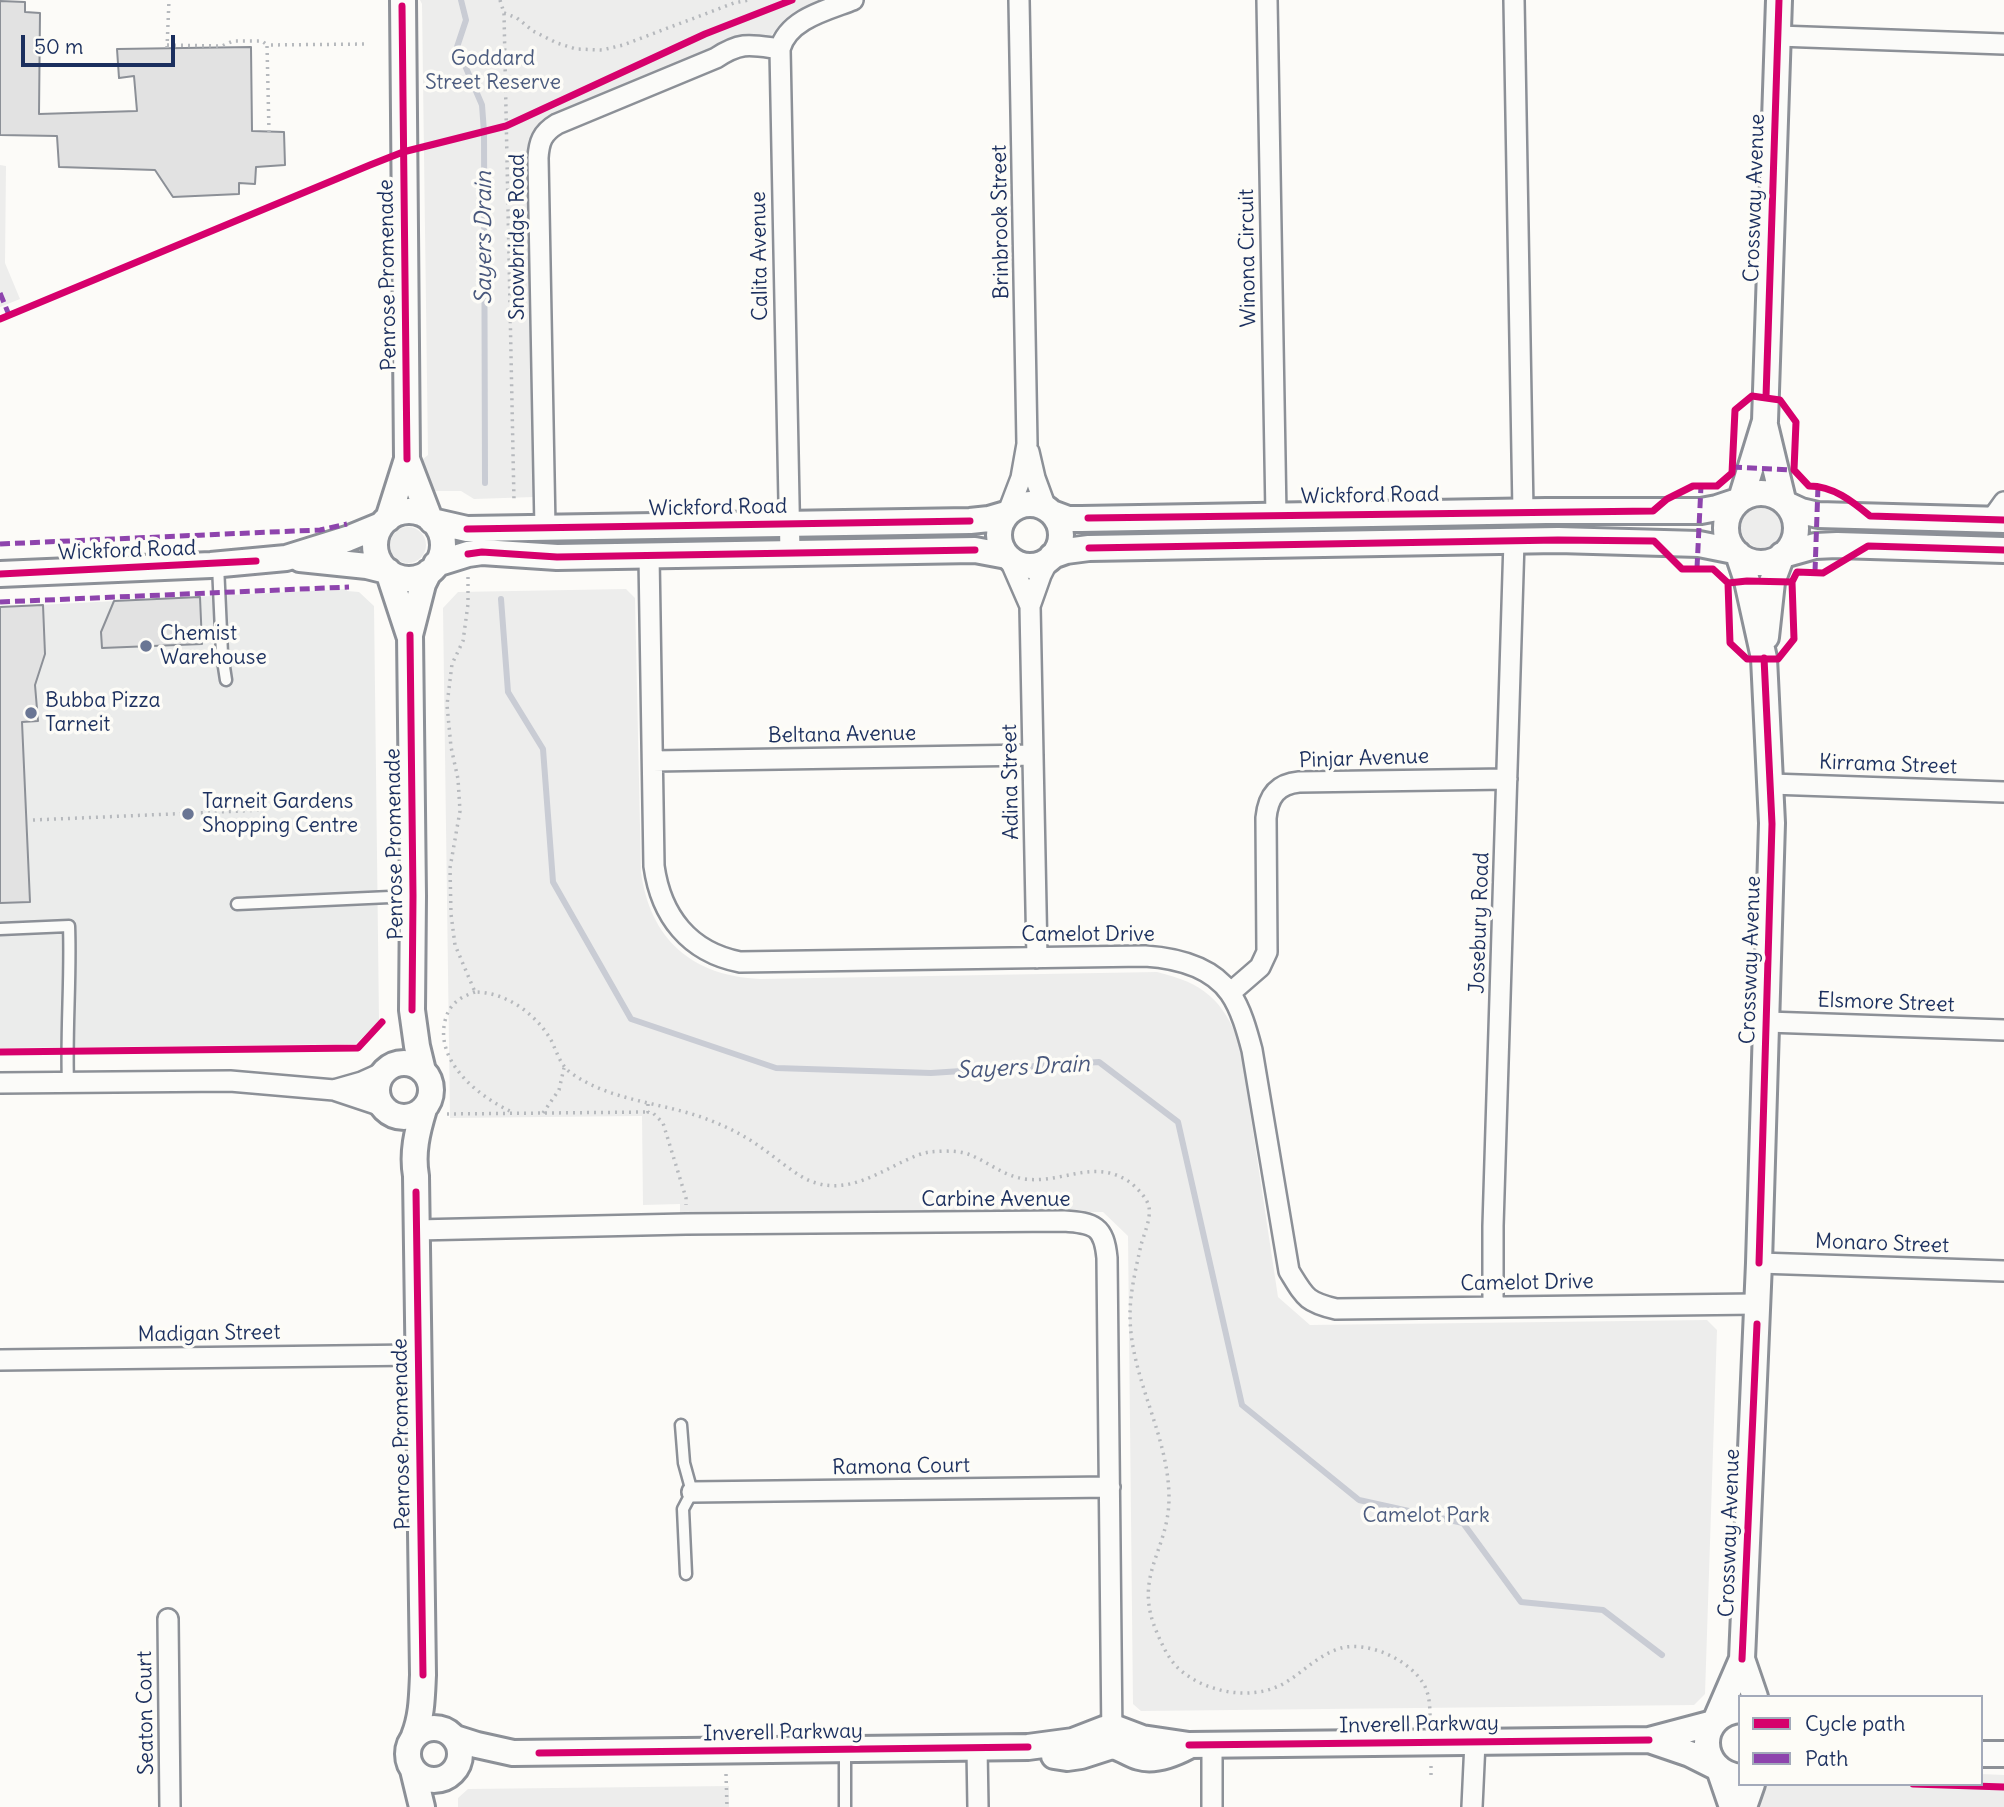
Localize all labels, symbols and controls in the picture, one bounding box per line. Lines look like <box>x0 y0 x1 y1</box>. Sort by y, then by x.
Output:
scale bar <box>24 21 178 65</box>
text: 50 m <box>34 33 83 60</box>
park label: Goddard Street Reserve <box>425 46 561 96</box>
street label: Crossway Avenue <box>1739 113 1771 283</box>
street label: Brinbrook Street <box>987 145 1015 299</box>
street label: Snowbridge Road <box>505 154 531 320</box>
water label: Sayers Drain <box>470 171 498 305</box>
street label: Penrose Promenade <box>374 179 402 371</box>
street label: Winona Circuit <box>1234 189 1262 327</box>
street label: Calita Avenue <box>746 191 774 321</box>
street label: Wickford Road <box>1301 482 1439 510</box>
street label: Wickford Road <box>649 494 787 522</box>
street label: Wickford Road <box>57 536 197 566</box>
place label: Chemist Warehouse <box>160 621 267 671</box>
marker: Chemist Warehouse <box>138 638 154 654</box>
place label: Bubba Pizza Tarneit <box>45 688 160 738</box>
marker: Bubba Pizza Tarneit <box>23 705 39 721</box>
street label: Beltana Avenue <box>768 721 916 749</box>
street label: Adina Street <box>997 724 1025 840</box>
street label: Pinjar Avenue <box>1299 744 1429 774</box>
street label: Penrose Promenade <box>381 748 409 940</box>
street label: Kirrama Street <box>1819 750 1957 780</box>
place label: Tarneit Gardens Shopping Centre <box>202 789 358 839</box>
marker: Tarneit Gardens Shopping Centre <box>180 806 196 822</box>
street label: Josebury Road <box>1465 852 1495 994</box>
street label: Crossway Avenue <box>1735 875 1767 1045</box>
street label: Camelot Drive <box>1021 922 1155 948</box>
street label: Elsmore Street <box>1817 988 1955 1018</box>
water label: Sayers Drain <box>956 1051 1090 1085</box>
street label: Carbine Avenue <box>921 1187 1071 1213</box>
street label: Monaro Street <box>1815 1229 1949 1259</box>
street label: Camelot Drive <box>1460 1269 1594 1297</box>
street label: Madigan Street <box>137 1320 281 1348</box>
street label: Penrose Promenade <box>388 1338 416 1530</box>
street label: Crossway Avenue <box>1714 1448 1746 1618</box>
street label: Ramona Court <box>832 1453 970 1481</box>
park label: Camelot Park <box>1362 1503 1490 1529</box>
street label: Seaton Court <box>132 1651 160 1775</box>
legend <box>1738 1695 1983 1786</box>
text: Cycle path <box>1805 1710 1905 1737</box>
street label: Inverell Parkway <box>1339 1711 1499 1739</box>
street label: Inverell Parkway <box>703 1719 863 1747</box>
text: Path <box>1805 1745 1848 1772</box>

